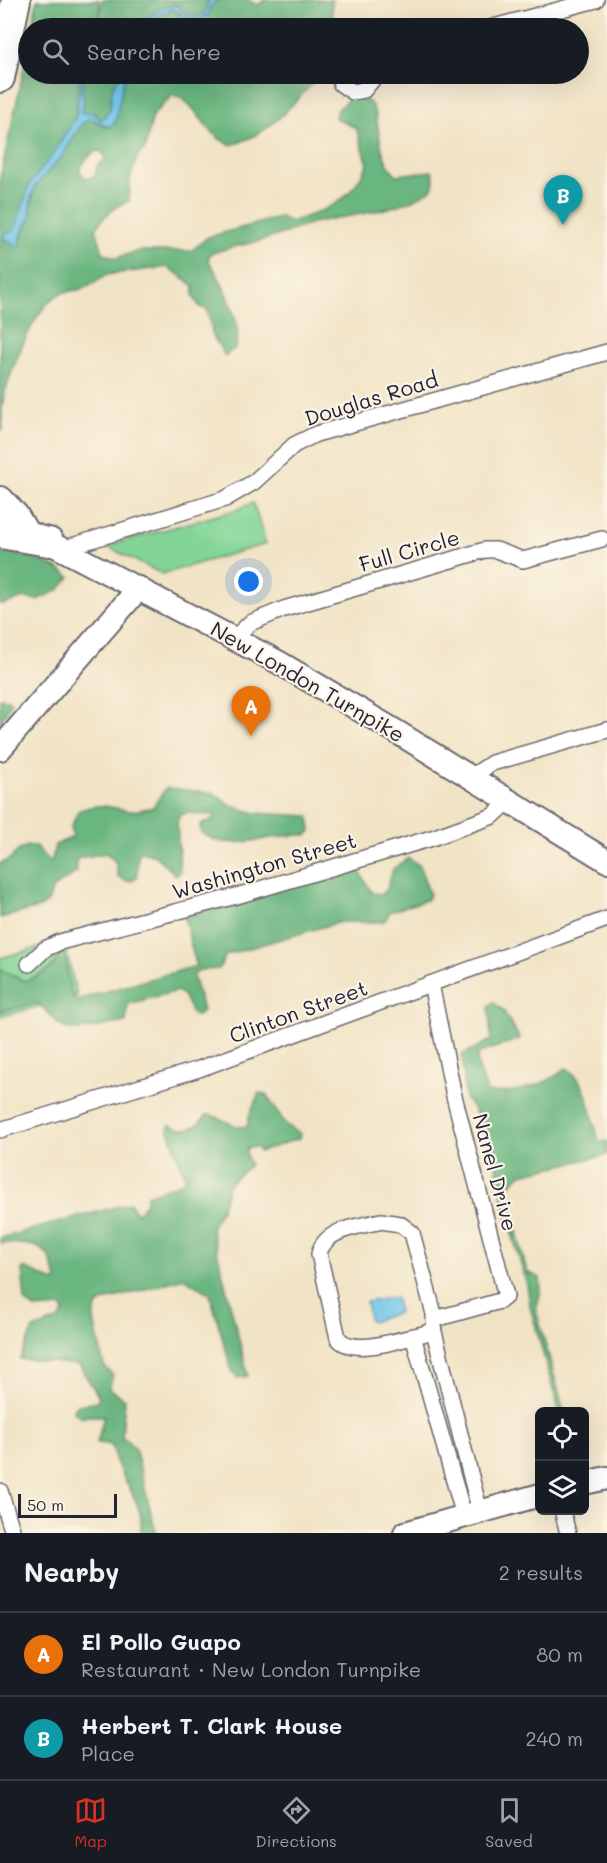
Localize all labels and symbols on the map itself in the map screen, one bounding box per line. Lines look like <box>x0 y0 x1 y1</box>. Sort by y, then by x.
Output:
pin: B <box>544 176 582 225</box>
street label: Douglas Road <box>301 365 441 431</box>
street label: Full Circle <box>356 523 462 577</box>
your location <box>234 567 263 596</box>
street label: New London Turnpike <box>206 614 410 748</box>
pin: A <box>232 686 270 736</box>
street label: Washington Street <box>169 826 359 904</box>
street label: Clinton Street <box>225 973 371 1049</box>
street label: Nanel Drive <box>467 1110 525 1234</box>
scale bar <box>18 1491 117 1518</box>

